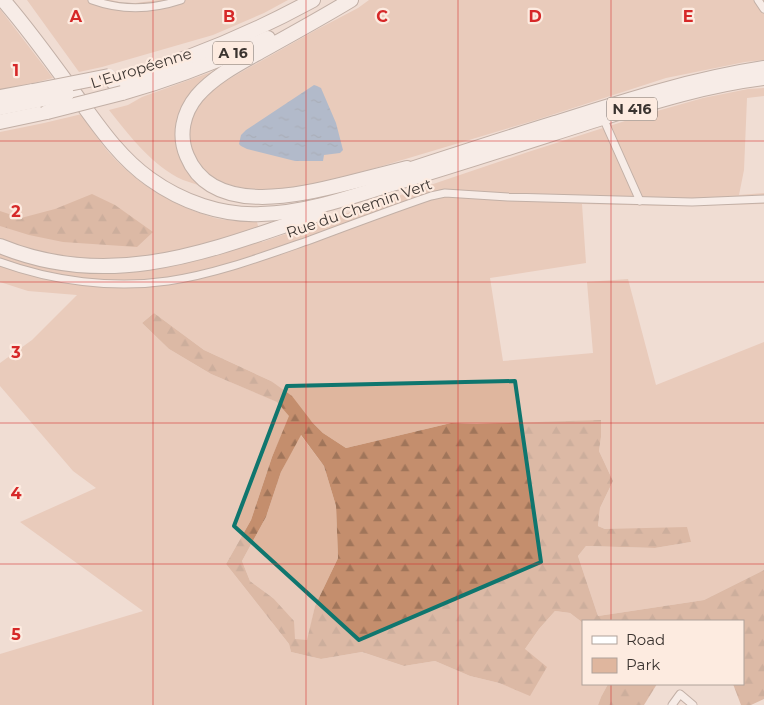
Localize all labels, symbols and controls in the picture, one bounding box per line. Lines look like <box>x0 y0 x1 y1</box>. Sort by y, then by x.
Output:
text: A <box>69 7 83 26</box>
text: B <box>223 7 235 26</box>
text: C <box>376 7 388 26</box>
text: D <box>528 7 542 26</box>
text: E <box>683 7 693 26</box>
road number: A 16 <box>213 42 253 64</box>
street label: L'Européenne <box>88 44 194 92</box>
text: 1 <box>13 61 19 80</box>
road number: N 416 <box>607 98 657 120</box>
street label: Rue du Chemin Vert <box>284 174 434 242</box>
text: 2 <box>11 202 21 221</box>
text: 3 <box>10 343 21 362</box>
text: 4 <box>10 484 22 503</box>
legend <box>582 620 744 685</box>
text: 5 <box>11 625 21 644</box>
text: Road <box>626 630 665 649</box>
text: Park <box>626 655 660 674</box>

